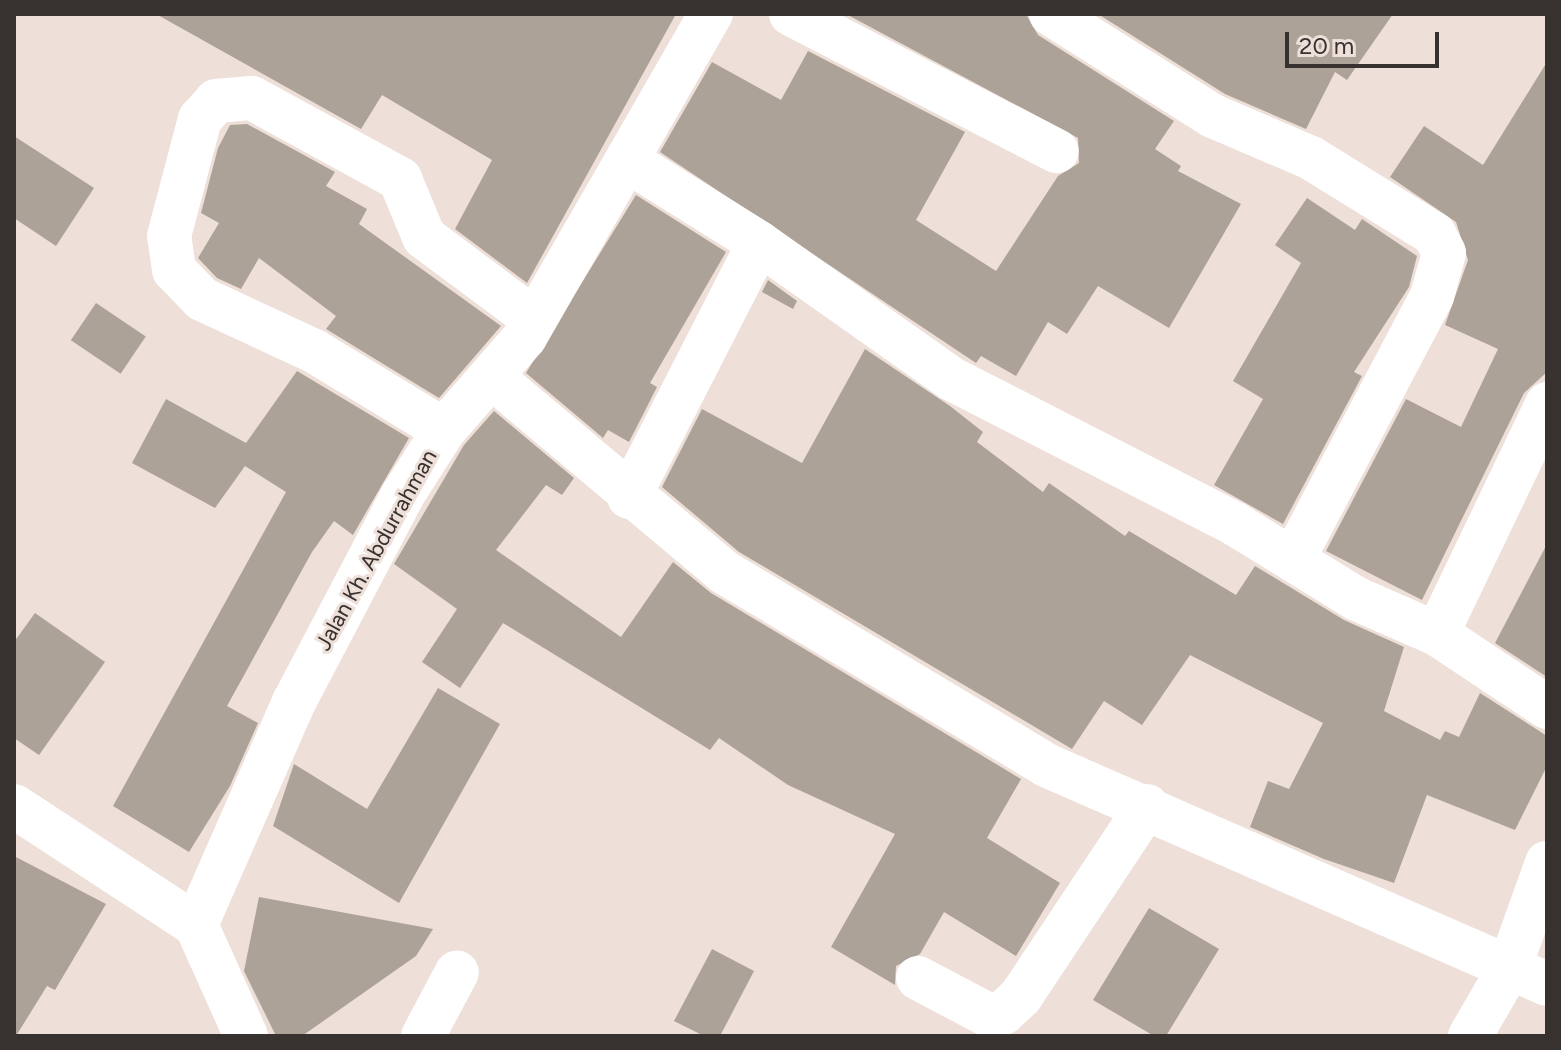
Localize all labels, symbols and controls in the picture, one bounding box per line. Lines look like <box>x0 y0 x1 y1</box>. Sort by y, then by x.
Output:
scale bar <box>1289 16 1443 66</box>
text: 20 m <box>1299 31 1354 60</box>
street label: Jalan Kh. Abdurrahman <box>310 445 442 655</box>

